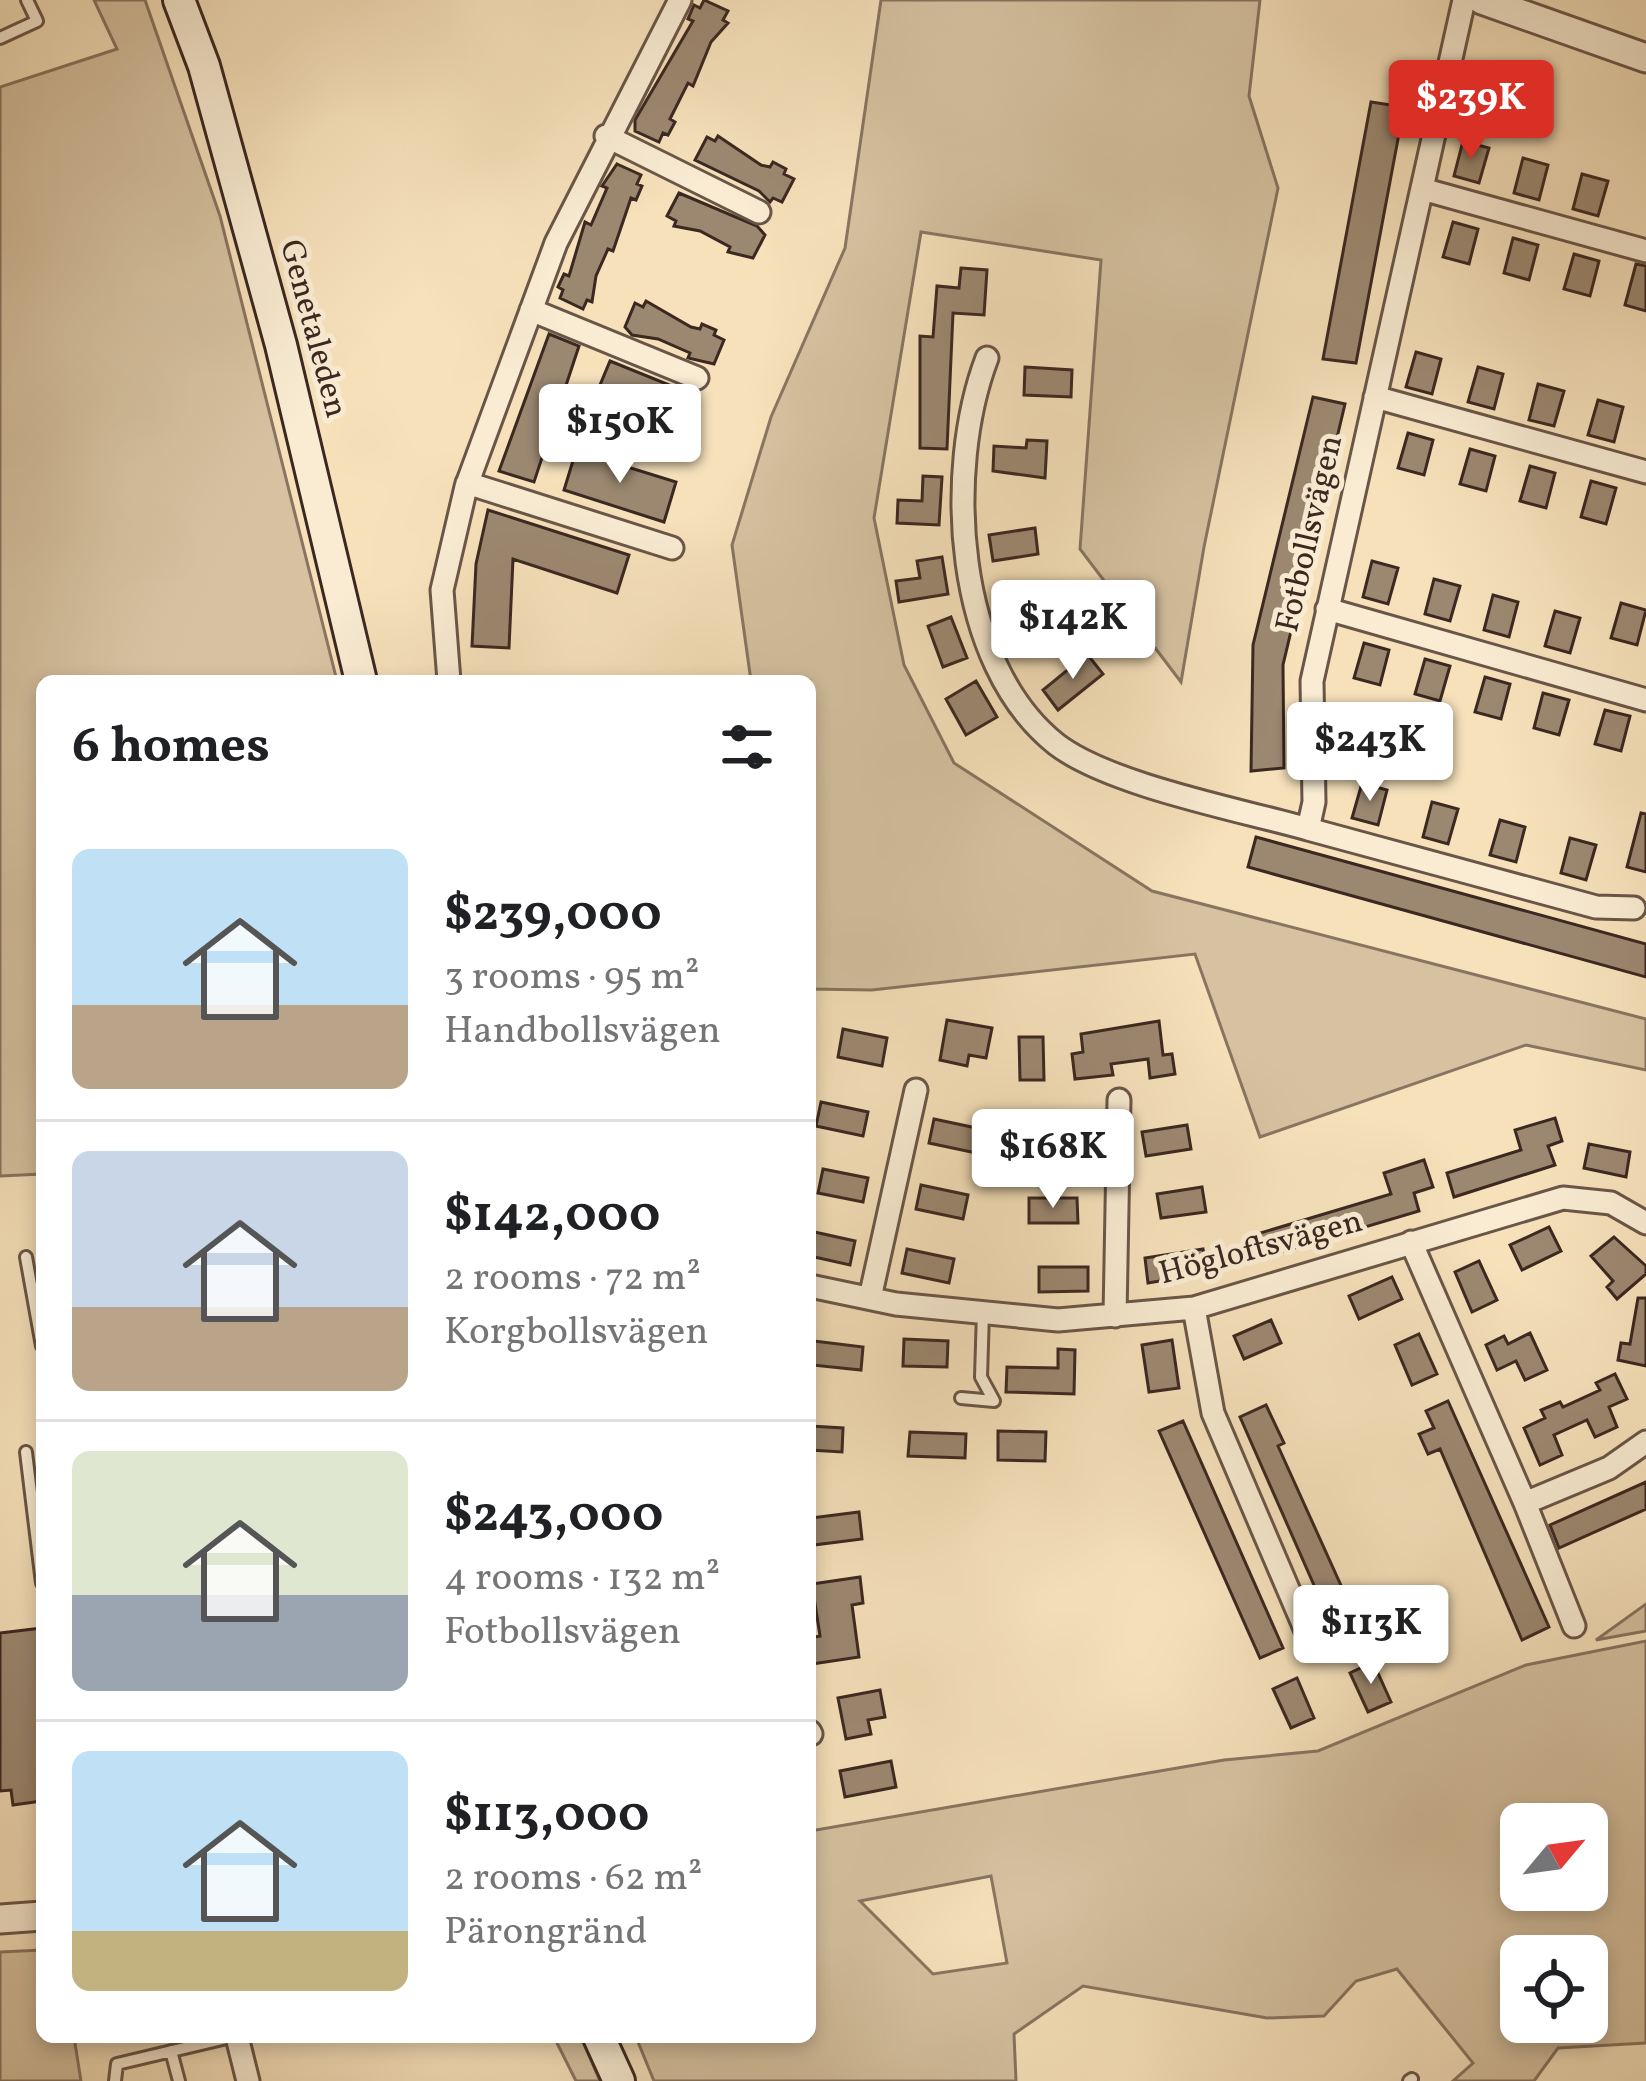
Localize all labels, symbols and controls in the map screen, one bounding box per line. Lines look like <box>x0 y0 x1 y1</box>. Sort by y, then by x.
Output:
pin: $239K <box>1387 60 1555 162</box>
text: $239K <box>1416 72 1526 126</box>
street label: Genetaleden <box>266 235 358 423</box>
pin: $150K <box>536 384 704 486</box>
text: $150K <box>566 396 674 450</box>
street label: Fotbollsvägen <box>1266 431 1356 637</box>
pin: $142K <box>989 580 1157 682</box>
text: $142K <box>1018 592 1128 646</box>
pin: $243K <box>1286 702 1454 804</box>
text: 6 homes <box>72 712 270 783</box>
icon: filters <box>714 714 780 780</box>
text: $243K <box>1314 714 1426 768</box>
text: $239,000 <box>444 880 662 951</box>
icon: home <box>168 897 312 1041</box>
text: 3 rooms · 95 m² <box>444 951 699 1005</box>
text: Handbollsvägen <box>444 1005 721 1059</box>
pin: $168K <box>969 1109 1137 1211</box>
text: $168K <box>999 1121 1107 1175</box>
text: $142,000 <box>444 1181 660 1252</box>
icon: home <box>168 1199 312 1343</box>
street label: Högloftsvägen <box>1154 1200 1368 1298</box>
text: 2 rooms · 72 m² <box>444 1252 701 1306</box>
text: Korgbollsvägen <box>444 1306 709 1360</box>
text: $243,000 <box>444 1481 663 1552</box>
icon: home <box>168 1499 312 1643</box>
text: 4 rooms · 132 m² <box>444 1552 720 1606</box>
pin: $113K <box>1287 1585 1455 1687</box>
text: $113K <box>1320 1597 1422 1651</box>
text: Fotbollsvägen <box>444 1606 681 1660</box>
text: $113,000 <box>444 1781 649 1852</box>
icon: home <box>168 1799 312 1943</box>
north arrow <box>1500 1803 1608 1911</box>
map controls <box>1500 1803 1608 2043</box>
text: 2 rooms · 62 m² <box>444 1852 702 1906</box>
text: Pärongränd <box>444 1906 647 1960</box>
button: locate <box>1500 1935 1608 2043</box>

